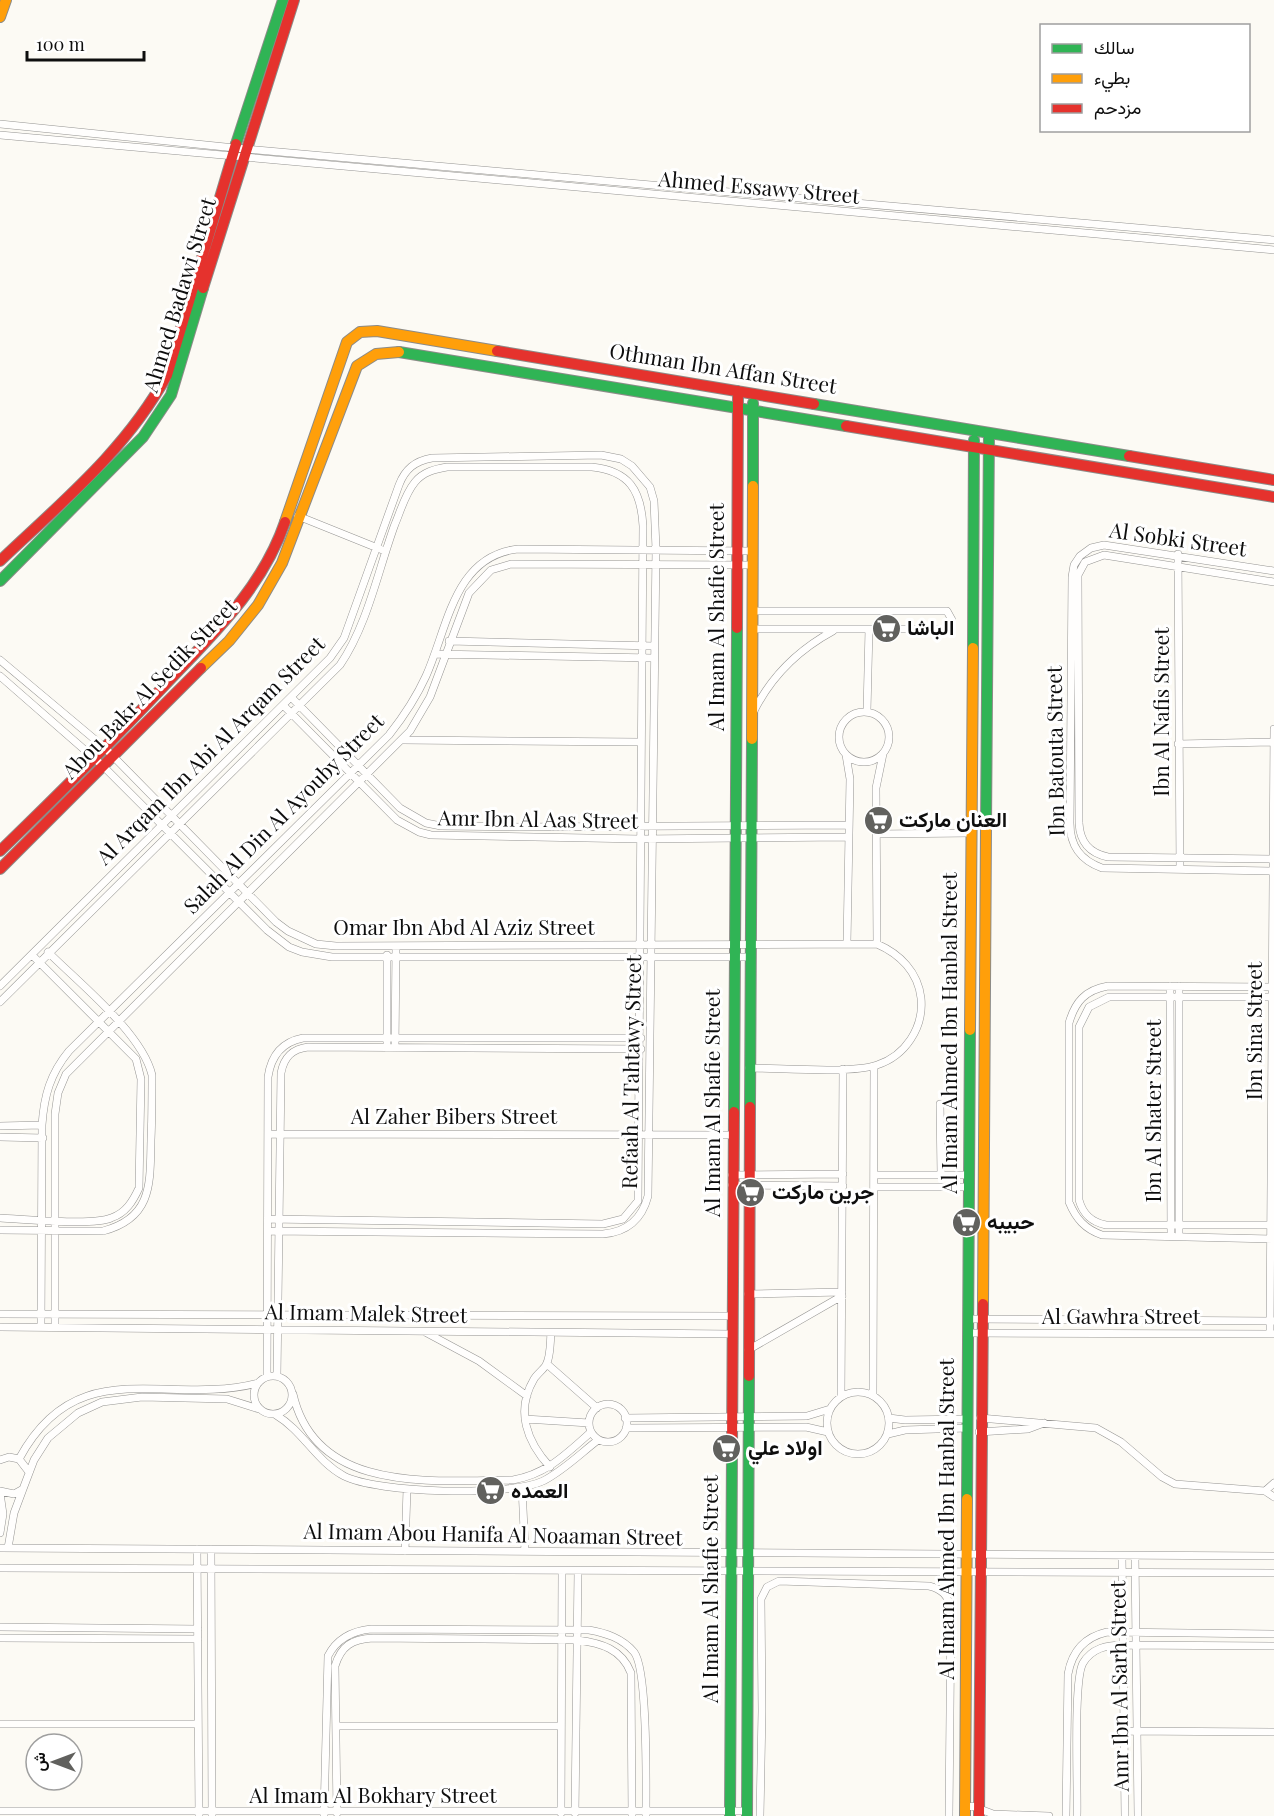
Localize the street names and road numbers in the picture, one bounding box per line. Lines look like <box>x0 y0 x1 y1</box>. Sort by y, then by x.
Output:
street label: Ahmed Essawy Street <box>656 163 862 209</box>
street label: Ahmed Badawi Street <box>135 193 221 396</box>
street label: Othman Ibn Affan Street <box>608 335 840 399</box>
street label: Al Imam Al Shafie Street <box>701 503 729 732</box>
street label: Al Sobki Street <box>1107 514 1249 562</box>
street label: Abou Bakr Al Sedik Street <box>54 591 242 784</box>
street label: Ibn Al Nafis Street <box>1146 627 1174 797</box>
street label: Al Arqam Ibn Abi Al Arqam Street <box>89 629 330 871</box>
street label: Ibn Batouta Street <box>1039 665 1069 837</box>
street label: Salah Al Din Al Ayouby Street <box>176 706 389 919</box>
street label: Amr Ibn Al Aas Street <box>437 802 639 834</box>
street label: Al Imam Ahmed Ibn Hanbal Street <box>934 872 962 1195</box>
street label: Omar Ibn Abd Al Aziz Street <box>333 912 595 940</box>
street label: Refaah Al Tahtawy Street <box>614 954 646 1189</box>
street label: Ibn Sina Street <box>1239 961 1267 1100</box>
street label: Al Imam Al Shafie Street <box>697 989 725 1218</box>
street label: Ibn Al Shater Street <box>1138 1019 1166 1203</box>
street label: Al Zaher Bibers Street <box>350 1101 558 1129</box>
street label: Al Imam Malek Street <box>264 1296 468 1328</box>
street label: Al Gawhra Street <box>1041 1301 1201 1329</box>
street label: Al Imam Ahmed Ibn Hanbal Street <box>931 1358 959 1681</box>
street label: Al Imam Al Shafie Street <box>695 1475 723 1704</box>
street label: Al Imam Abou Hanifa Al Noaaman Street <box>302 1516 683 1550</box>
street label: Amr Ibn Al Sarh Street <box>1102 1580 1134 1793</box>
street label: Al Imam Al Bokhary Street <box>248 1780 497 1808</box>

